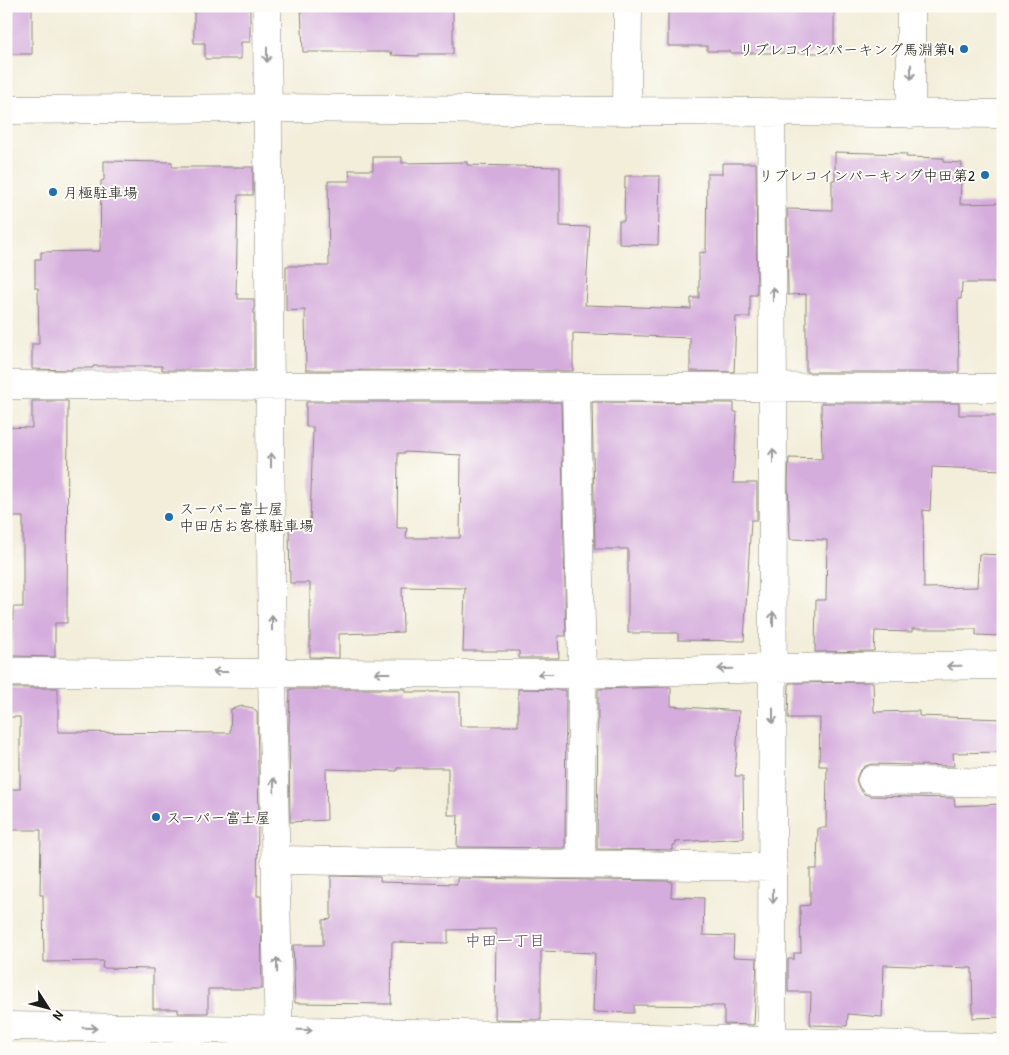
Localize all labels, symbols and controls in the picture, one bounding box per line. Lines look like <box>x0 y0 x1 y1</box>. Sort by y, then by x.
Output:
place label: リブレコインパーキング馬淵第4 <box>739 39 954 60</box>
marker: リブレコインパーキング馬淵第4 <box>958 43 970 55</box>
one-way arrow <box>262 46 272 63</box>
one-way arrow <box>906 64 916 80</box>
place label: リブレコインパーキング中田第2 <box>759 165 975 186</box>
marker: リブレコインパーキング中田第2 <box>979 169 991 181</box>
place label: 月極駐車場 <box>63 182 138 203</box>
marker: 月極駐車場 <box>47 186 59 198</box>
one-way arrow <box>768 286 778 302</box>
one-way arrow <box>768 449 778 465</box>
one-way arrow <box>266 452 275 468</box>
place label: スーパー富士屋 中田店お客様駐車場 <box>179 498 314 536</box>
marker: スーパー富士屋 中田店お客様駐車場 <box>163 511 175 523</box>
one-way arrow <box>768 611 778 628</box>
one-way arrow <box>267 615 277 631</box>
one-way arrow <box>946 661 962 671</box>
one-way arrow <box>717 664 733 674</box>
one-way arrow <box>212 667 228 677</box>
one-way arrow <box>374 668 390 677</box>
one-way arrow <box>537 669 553 678</box>
one-way arrow <box>768 708 778 724</box>
one-way arrow <box>269 777 279 794</box>
place label: スーパー富士屋 <box>166 807 270 828</box>
marker: スーパー富士屋 <box>150 811 162 823</box>
one-way arrow <box>768 888 778 904</box>
district label: 中田一丁目 <box>465 929 545 951</box>
one-way arrow <box>272 957 282 974</box>
north arrow <box>22 982 72 1032</box>
text: N <box>49 1007 69 1025</box>
one-way arrow <box>82 1023 98 1032</box>
one-way arrow <box>297 1026 313 1035</box>

